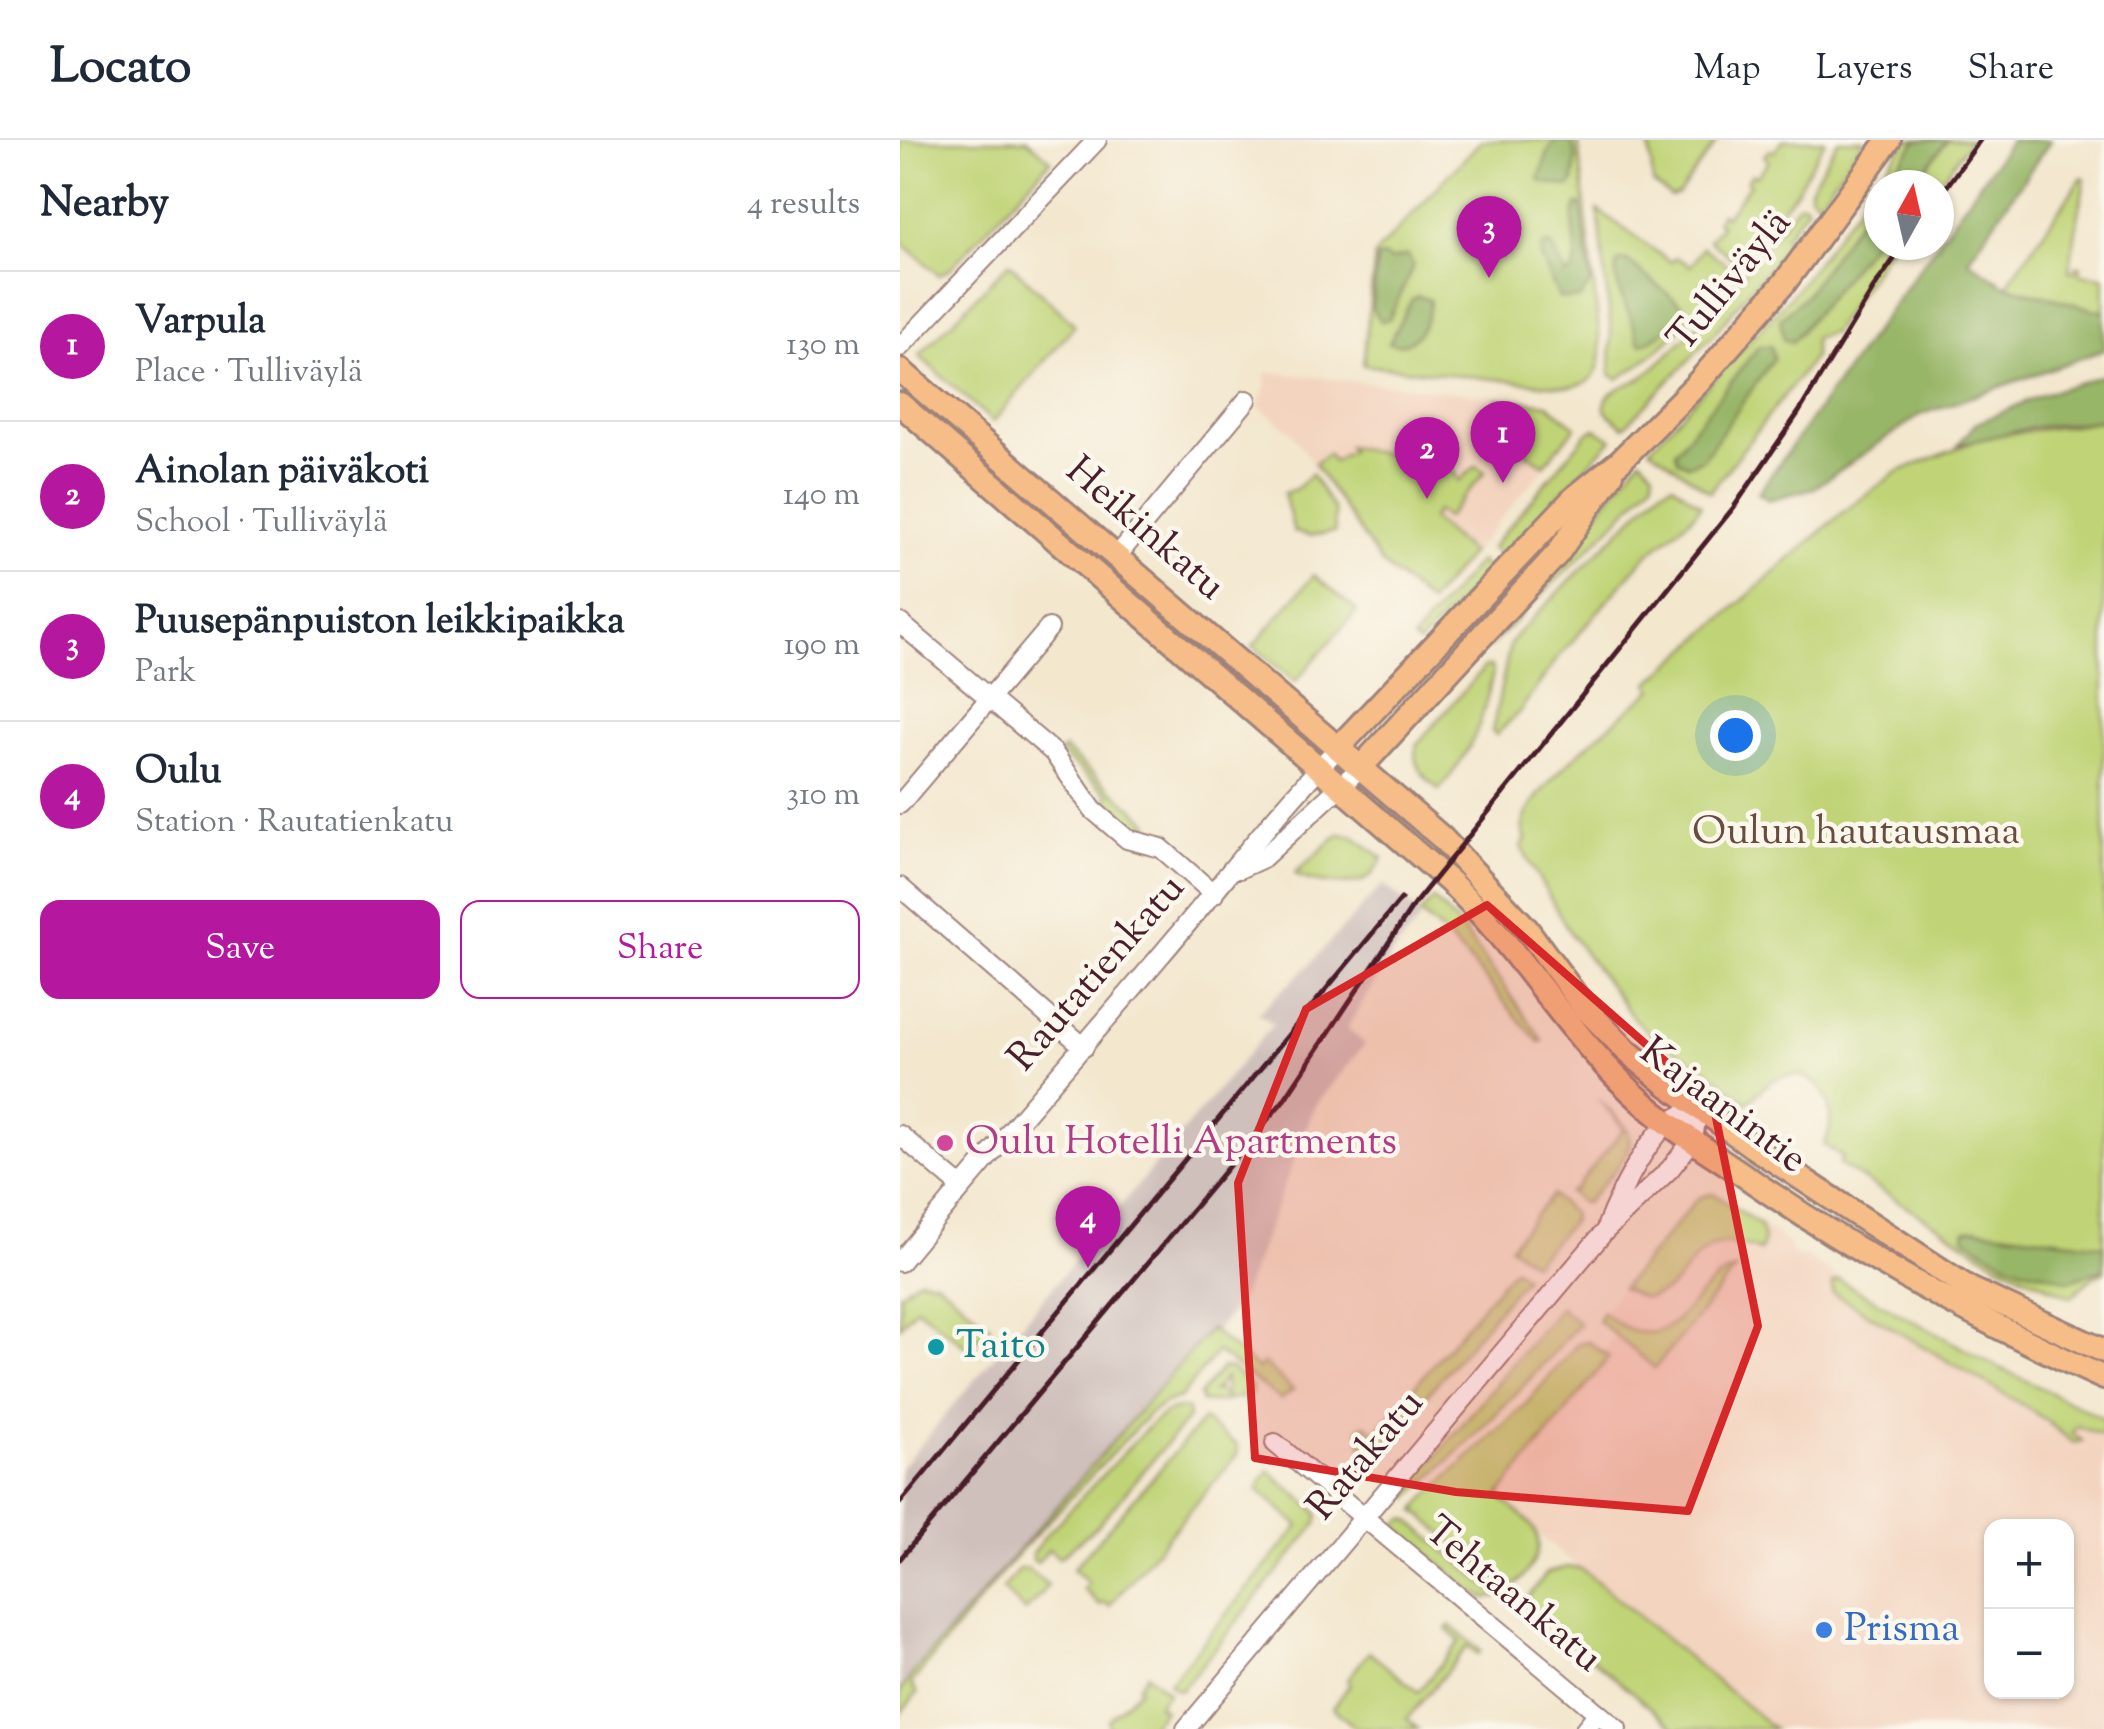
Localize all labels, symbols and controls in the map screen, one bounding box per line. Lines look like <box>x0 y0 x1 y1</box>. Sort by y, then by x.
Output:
text: Locato <box>50 35 191 104</box>
text: Map <box>1693 44 1761 95</box>
text: Layers <box>1816 44 1913 95</box>
text: Share <box>1968 44 2054 95</box>
north arrow <box>1864 170 1954 260</box>
text: Nearby <box>40 175 169 235</box>
text: 4 results <box>747 182 860 228</box>
pin: 3 <box>1456 196 1522 278</box>
street label: Tulliväylä <box>1656 198 1806 366</box>
text: Varpula <box>135 296 266 350</box>
text: 1 <box>67 323 78 369</box>
text: 130 m <box>786 323 860 369</box>
text: Place · Tulliväylä <box>135 350 363 396</box>
pin: 1 <box>1470 400 1536 483</box>
pin: 2 <box>1394 416 1460 499</box>
street label: Heikinkatu <box>1052 445 1236 615</box>
text: Ainolan päiväkoti <box>135 446 429 500</box>
text: 2 <box>65 473 80 519</box>
text: 140 m <box>783 473 860 519</box>
text: School · Tulliväylä <box>135 500 388 546</box>
text: Puusepänpuiston leikkipaikka <box>135 596 625 650</box>
text: 3 <box>66 623 79 669</box>
text: 190 m <box>784 623 860 669</box>
text: Park <box>135 650 196 696</box>
your location <box>1710 710 1761 761</box>
text: Oulu <box>135 746 221 800</box>
text: 4 <box>64 773 81 819</box>
text: 310 m <box>786 773 860 819</box>
text: Station · Rautatienkatu <box>135 800 453 846</box>
park label: Oulun hautausmaa <box>1692 805 2020 862</box>
street label: Rautatienkatu <box>996 863 1200 1085</box>
button: Save <box>40 900 440 999</box>
button: Share <box>460 900 860 999</box>
street label: Kajaanintie <box>1626 1025 1818 1189</box>
place label: Oulu Hotelli Apartments <box>965 1115 1397 1172</box>
marker: Oulu Hotelli Apartments <box>934 1132 956 1154</box>
pin: 4 <box>1056 1186 1120 1268</box>
place label: Taito <box>956 1319 1046 1376</box>
marker: Taito <box>925 1336 947 1358</box>
street label: Ratakatu <box>1295 1378 1439 1534</box>
street label: Tehtaankatu <box>1411 1504 1613 1688</box>
map controls <box>1984 1519 2074 1699</box>
button: + <box>1984 1519 2074 1609</box>
place label: Prisma <box>1844 1602 1960 1659</box>
button: − <box>1984 1609 2074 1699</box>
marker: Prisma <box>1813 1619 1835 1641</box>

